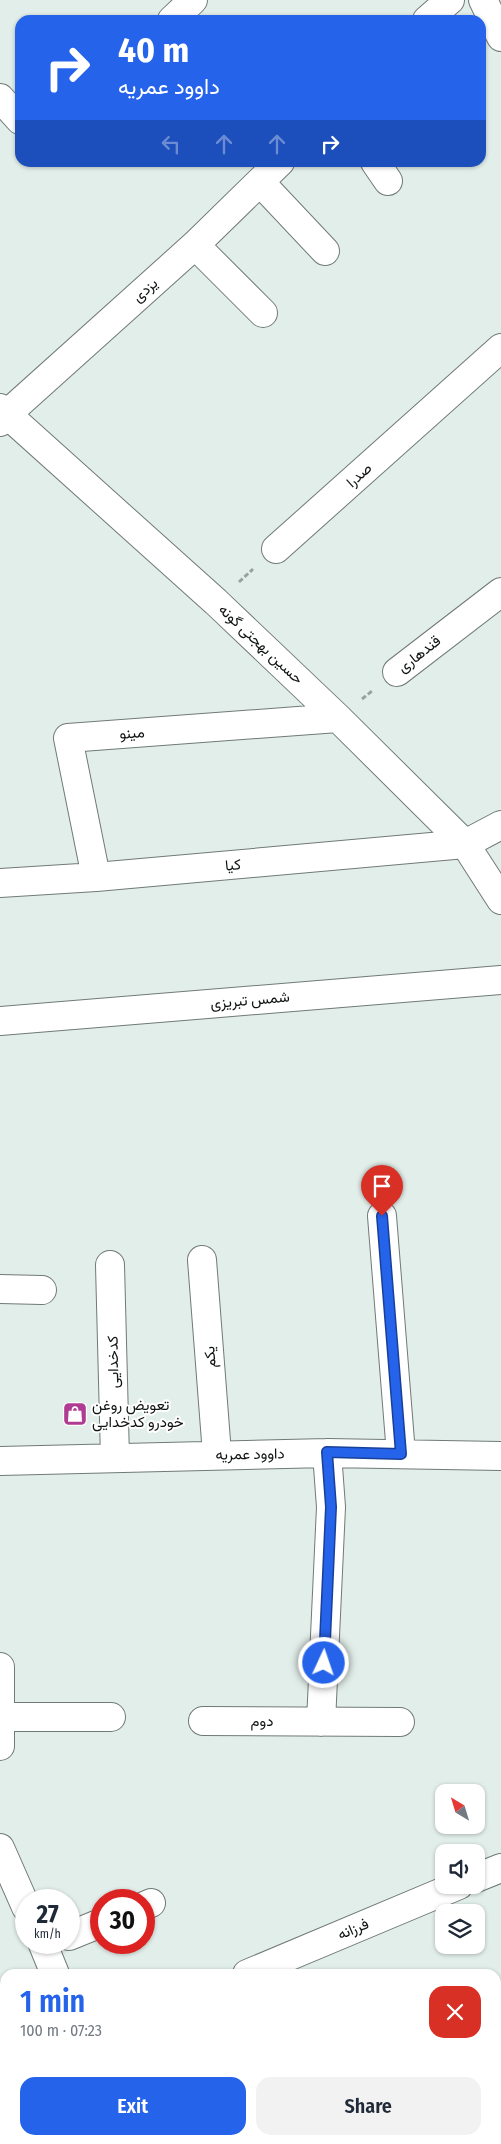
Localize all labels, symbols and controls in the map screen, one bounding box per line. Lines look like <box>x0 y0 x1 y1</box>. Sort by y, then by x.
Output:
text: 40 m <box>118 29 189 71</box>
icon: right <box>35 35 100 100</box>
text: داوود عمریه <box>118 73 220 100</box>
icon: left <box>157 130 185 158</box>
icon: ahead <box>210 130 238 158</box>
icon: ahead <box>263 130 291 158</box>
icon: right <box>316 130 344 158</box>
street label: یزدی <box>129 274 162 307</box>
street label: صدرا <box>343 459 375 491</box>
street label: حسین بهجتی گونه <box>214 600 307 689</box>
street label: قندهاری <box>394 631 445 677</box>
street label: مینو <box>119 723 145 743</box>
street label: کیا <box>224 855 242 875</box>
street label: شمس تبریزی <box>210 988 291 1013</box>
pin <box>361 1165 403 1216</box>
icon: arrive <box>368 1172 396 1200</box>
street label: کدخدایی <box>104 1335 123 1388</box>
street label: یکم <box>200 1345 221 1369</box>
place label: تعویض روغن خودرو کدخدایی <box>92 1396 184 1432</box>
shop icon: تعویض روغن خودرو کدخدایی <box>62 1401 88 1427</box>
street label: داوود عمریه <box>215 1444 285 1464</box>
position arrow <box>297 1636 349 1688</box>
street label: دوم <box>251 1712 273 1731</box>
north arrow <box>435 1784 485 1834</box>
map controls <box>435 1784 485 1954</box>
button: sound <box>435 1844 485 1894</box>
speed limit sign: 30 <box>90 1889 155 1954</box>
text: 27 <box>36 1900 59 1930</box>
button: layers <box>435 1904 485 1954</box>
street label: فرزانه <box>335 1914 371 1944</box>
text: km/h <box>34 1927 61 1941</box>
text: 1 min <box>20 1984 85 2020</box>
button: close <box>429 1986 481 2038</box>
text: 100 m · 07:23 <box>20 2021 102 2040</box>
button: Exit <box>20 2077 246 2135</box>
button: Share <box>256 2077 481 2135</box>

